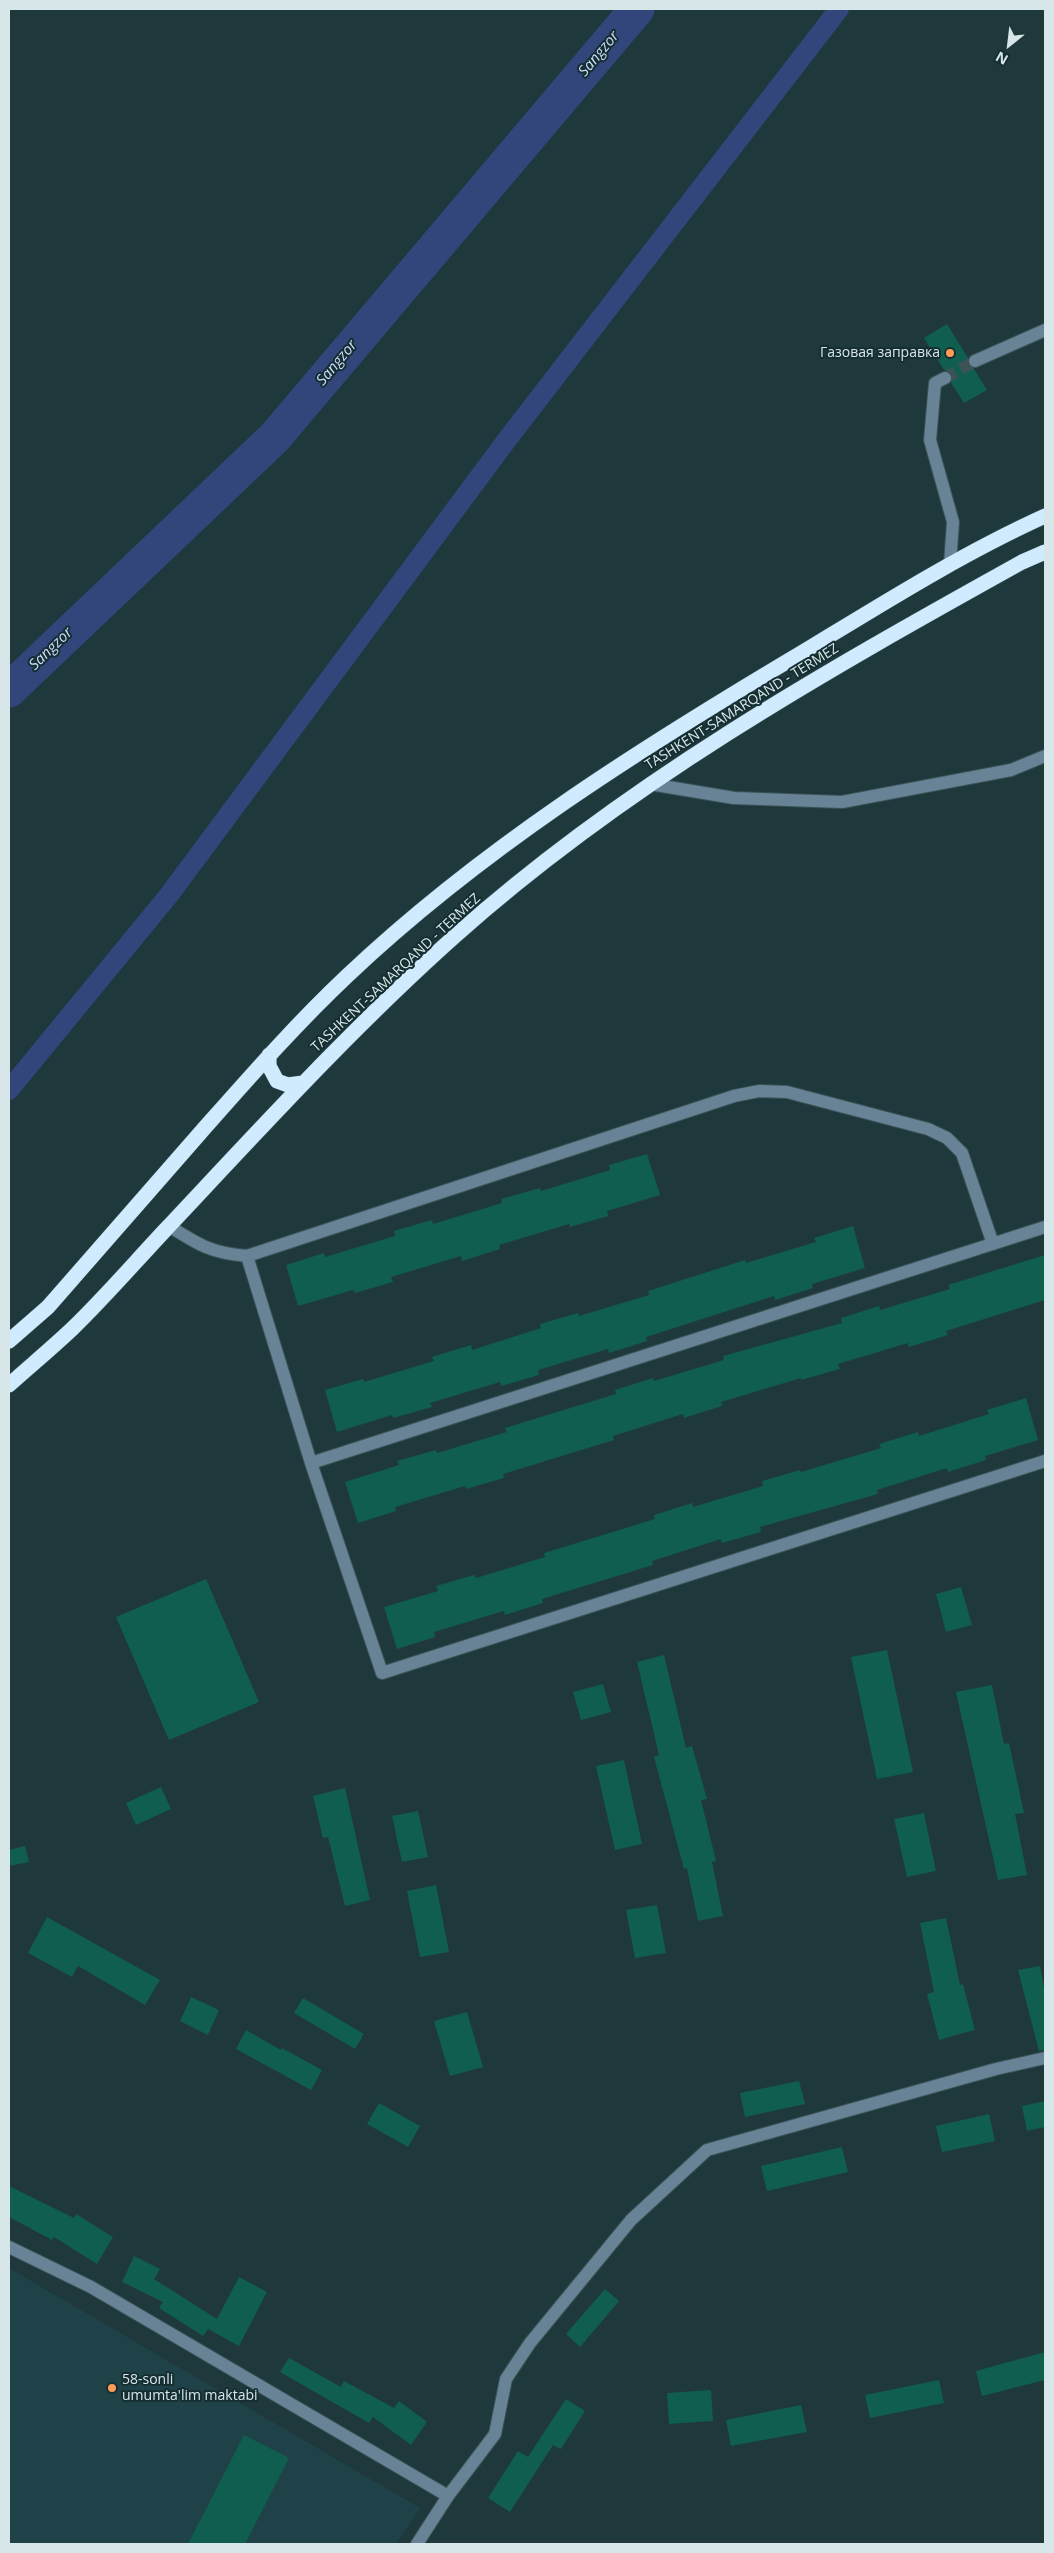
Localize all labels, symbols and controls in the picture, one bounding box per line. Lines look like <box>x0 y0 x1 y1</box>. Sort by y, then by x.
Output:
north arrow <box>984 20 1034 70</box>
water label: Sangzor <box>575 28 623 80</box>
text: N <box>992 47 1011 70</box>
water label: Sangzor <box>313 337 361 389</box>
place label: Газовая заправка <box>820 345 940 361</box>
marker: Газовая заправка <box>944 347 956 359</box>
water label: Sangzor <box>26 624 76 674</box>
street label: TASHKENT-SAMARQAND - TERMEZ <box>642 640 842 774</box>
street label: TASHKENT-SAMARQAND - TERMEZ <box>308 890 484 1056</box>
place label: 58-sonli umumta'lim maktabi <box>122 2372 258 2404</box>
marker: 58-sonli umumta'lim maktabi <box>106 2382 118 2394</box>

